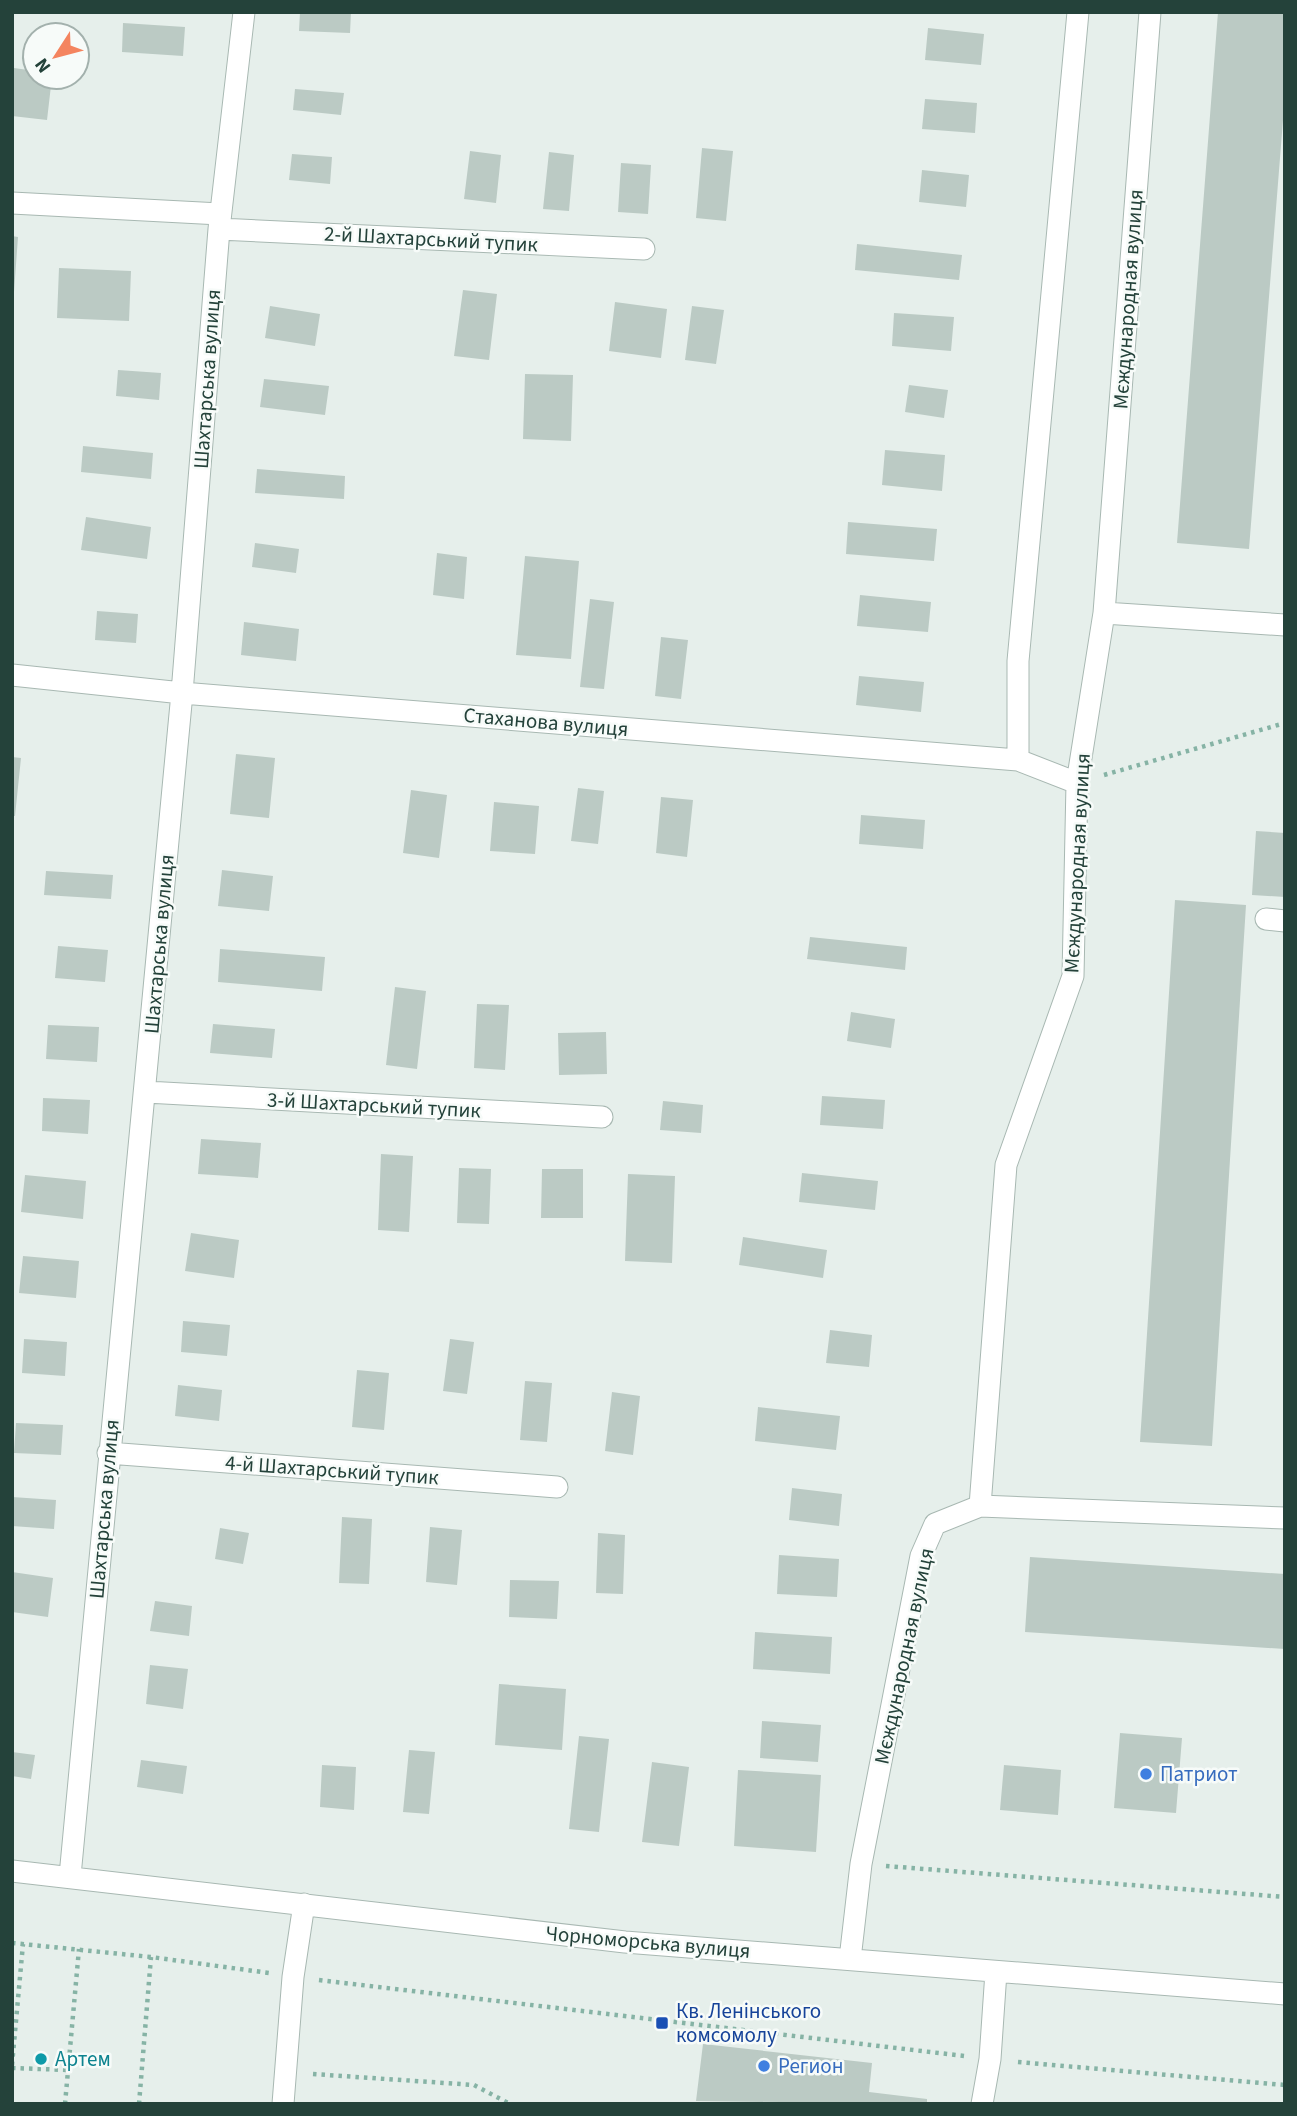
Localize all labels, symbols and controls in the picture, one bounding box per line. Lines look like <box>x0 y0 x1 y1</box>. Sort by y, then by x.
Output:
north arrow <box>21 21 91 91</box>
text: N <box>29 52 58 78</box>
street label: Мєждународная вулиця <box>1105 188 1151 410</box>
street label: 2-й Шахтарський тупик <box>323 218 539 260</box>
street label: Шахтарська вулиця <box>186 288 228 470</box>
street label: Стаханова вулиця <box>462 700 630 744</box>
street label: Мєждународная вулиця <box>1056 752 1098 974</box>
street label: Шахтарська вулиця <box>136 853 182 1035</box>
street label: 3-й Шахтарський тупик <box>266 1084 482 1126</box>
street label: Шахтарська вулиця <box>81 1418 127 1600</box>
street label: 4-й Шахтарський тупик <box>224 1448 440 1492</box>
street label: Мєждународная вулиця <box>866 1545 942 1767</box>
place label: Патриот <box>1160 1759 1238 1789</box>
marker: Патриот <box>1138 1766 1154 1782</box>
street label: Чорноморська вулиця <box>544 1918 752 1966</box>
place label: Кв. Ленінського комсомолу <box>676 1996 821 2050</box>
marker: Кв. Ленінського комсомолу <box>654 2015 670 2031</box>
place label: Артем <box>55 2044 111 2074</box>
marker: Артем <box>33 2051 49 2067</box>
place label: Регион <box>778 2051 843 2081</box>
marker: Регион <box>756 2058 772 2074</box>

